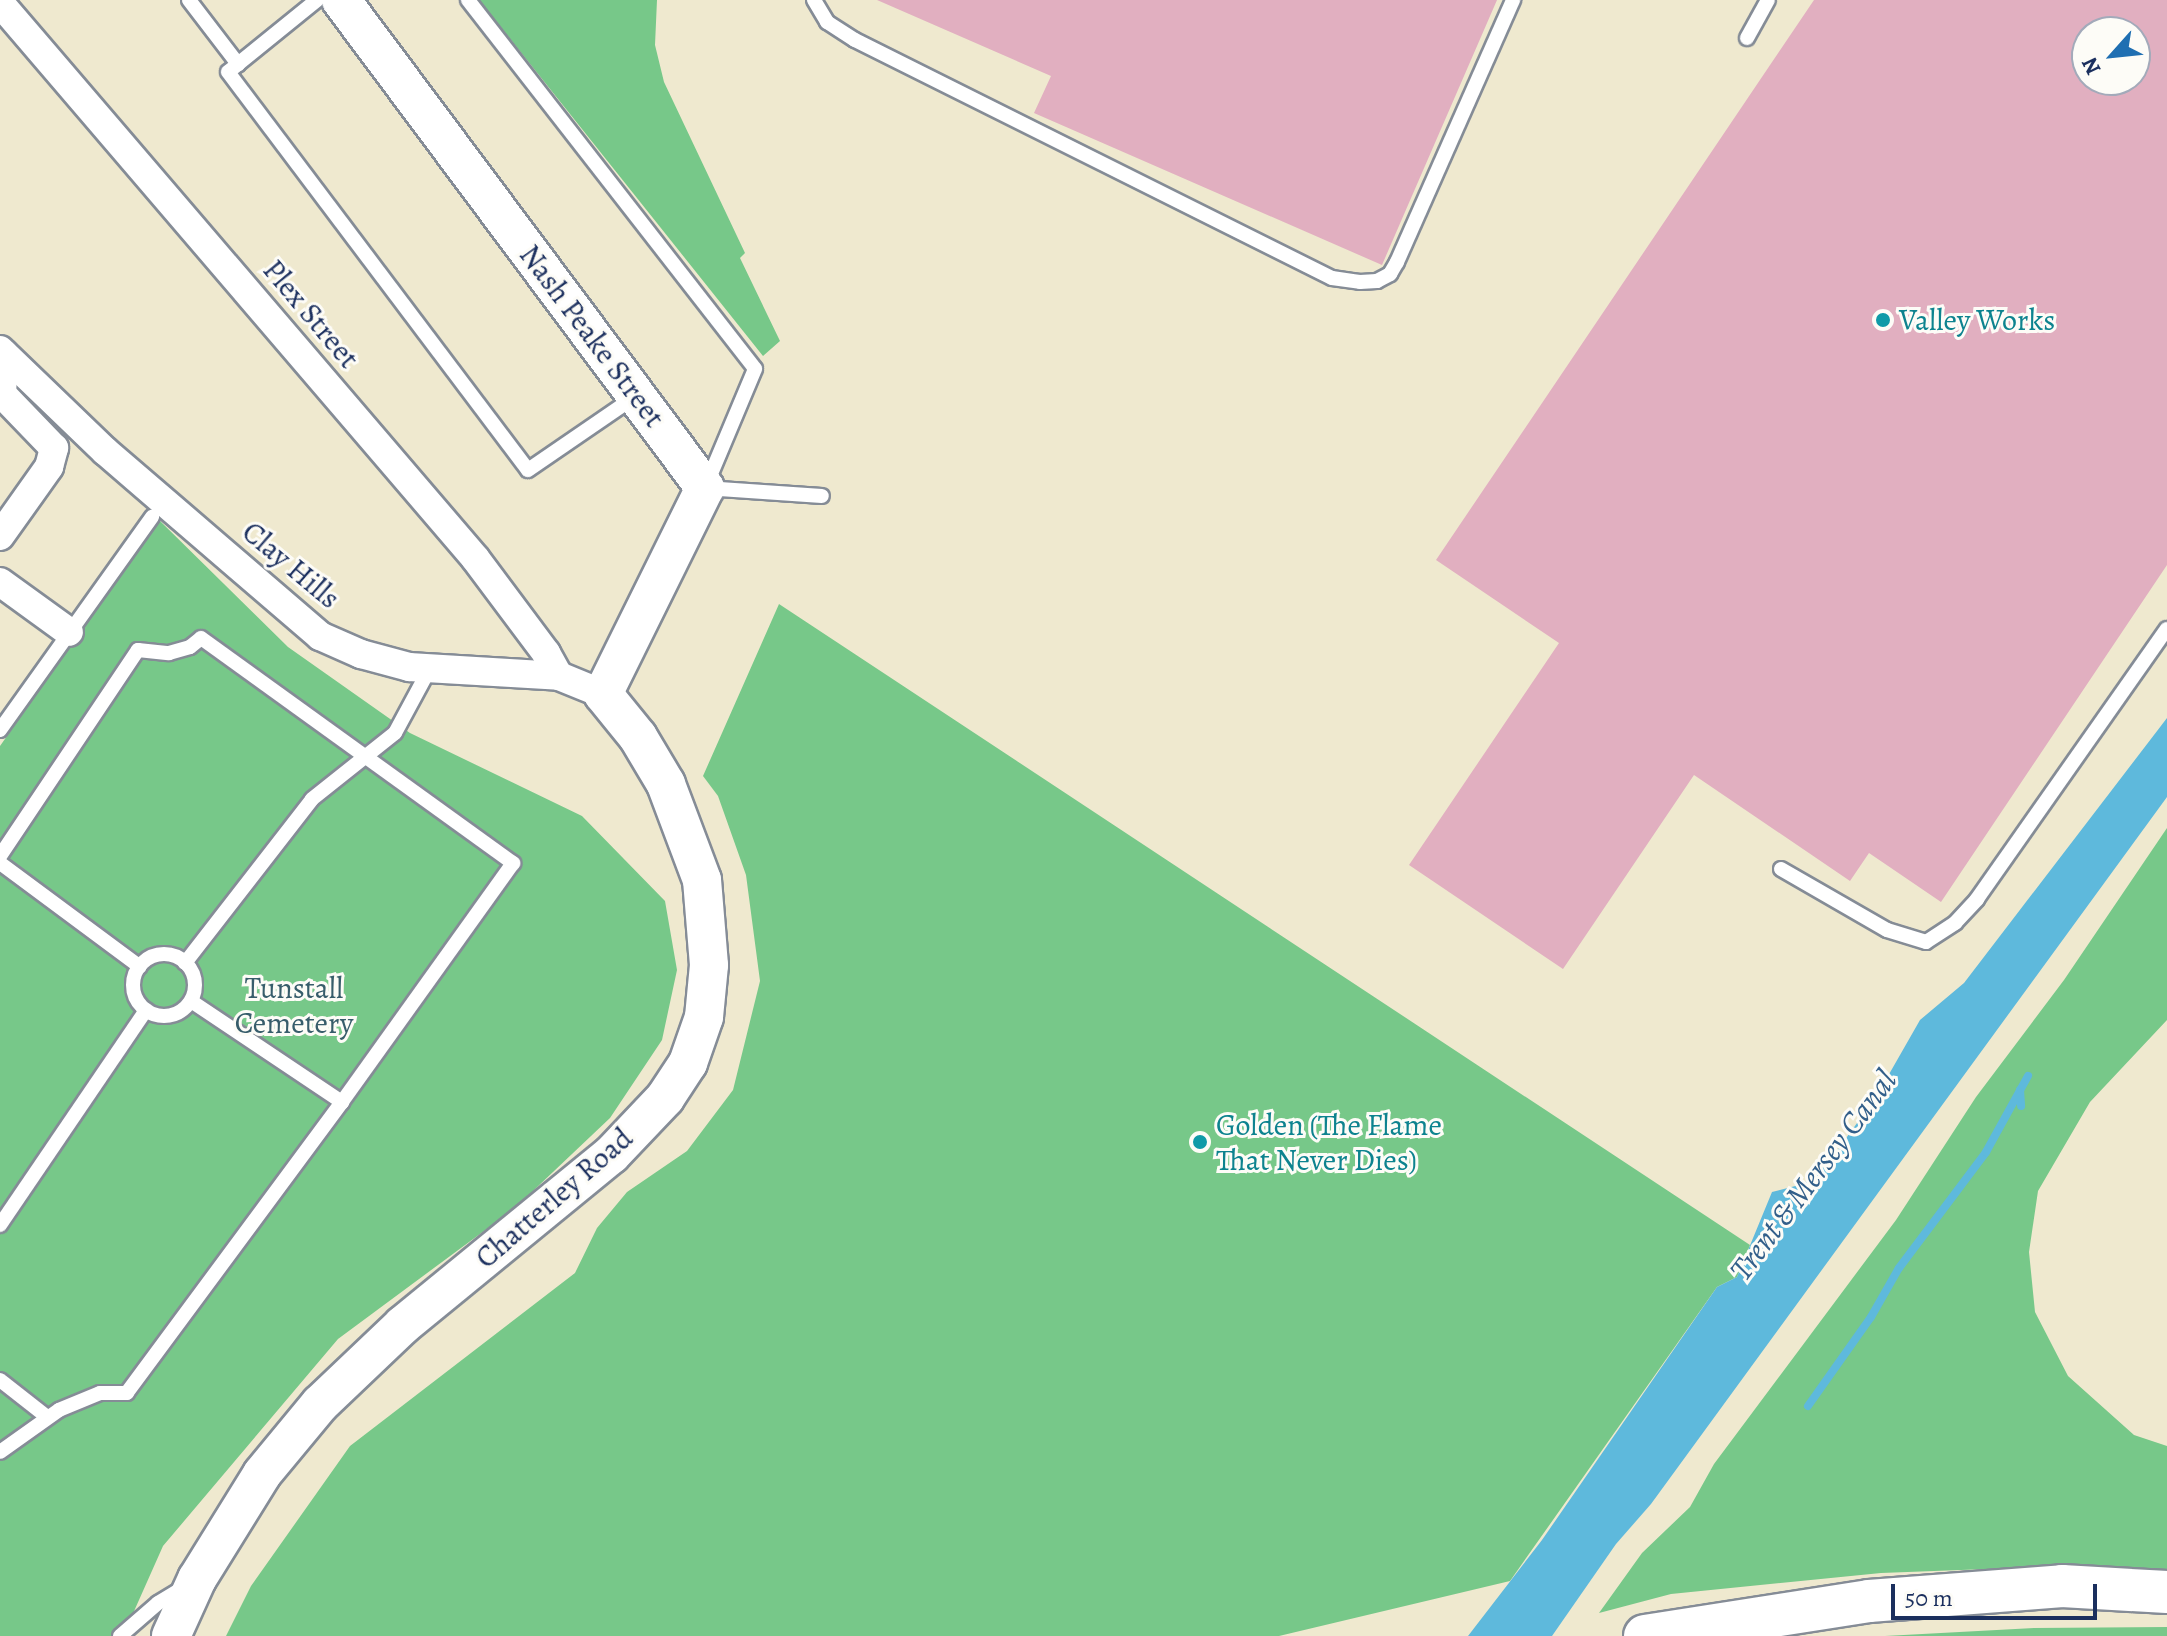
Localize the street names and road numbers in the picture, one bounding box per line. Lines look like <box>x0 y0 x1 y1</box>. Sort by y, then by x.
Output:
street label: Nash Peake Street <box>512 238 672 434</box>
street label: Plex Street <box>255 252 367 376</box>
street label: Clay Hills <box>235 514 347 616</box>
street label: Chatterley Road <box>468 1120 640 1276</box>

